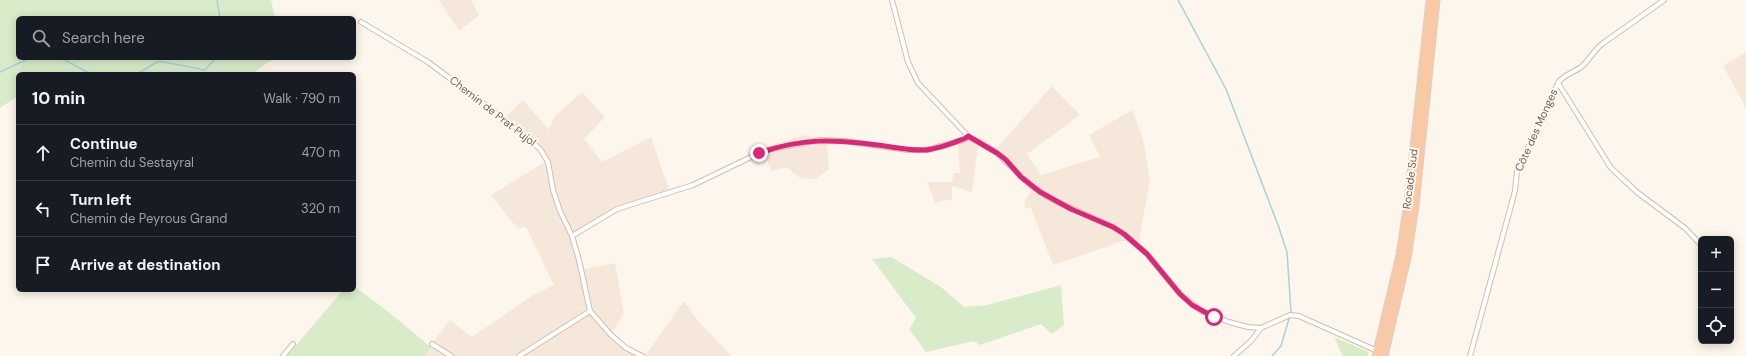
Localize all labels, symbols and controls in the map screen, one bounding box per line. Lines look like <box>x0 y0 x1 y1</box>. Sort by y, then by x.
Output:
search box <box>16 16 356 60</box>
icon: search <box>30 27 52 49</box>
text: Search here <box>62 28 145 48</box>
street label: Chemin de Prat Pujol <box>447 73 539 149</box>
text: 10 min <box>32 87 85 109</box>
street label: Côte des Monges <box>1512 87 1560 173</box>
text: Walk · 790 m <box>263 90 340 107</box>
text: Continue <box>70 134 138 154</box>
icon: ahead <box>32 142 54 164</box>
text: 470 m <box>301 144 340 161</box>
route end <box>750 144 768 162</box>
street label: Rocade Sud <box>1399 148 1421 210</box>
text: Chemin du Sestayral <box>70 154 194 171</box>
text: Turn left <box>70 190 131 210</box>
icon: left <box>32 198 54 220</box>
text: 320 m <box>301 200 340 217</box>
text: Chemin de Peyrous Grand <box>70 210 227 227</box>
map controls <box>1698 236 1734 344</box>
button: + <box>1698 236 1734 272</box>
icon: arrive <box>32 254 54 276</box>
text: Arrive at destination <box>70 255 221 275</box>
button: − <box>1698 272 1734 308</box>
route start <box>1205 308 1223 326</box>
button: locate <box>1698 308 1734 344</box>

